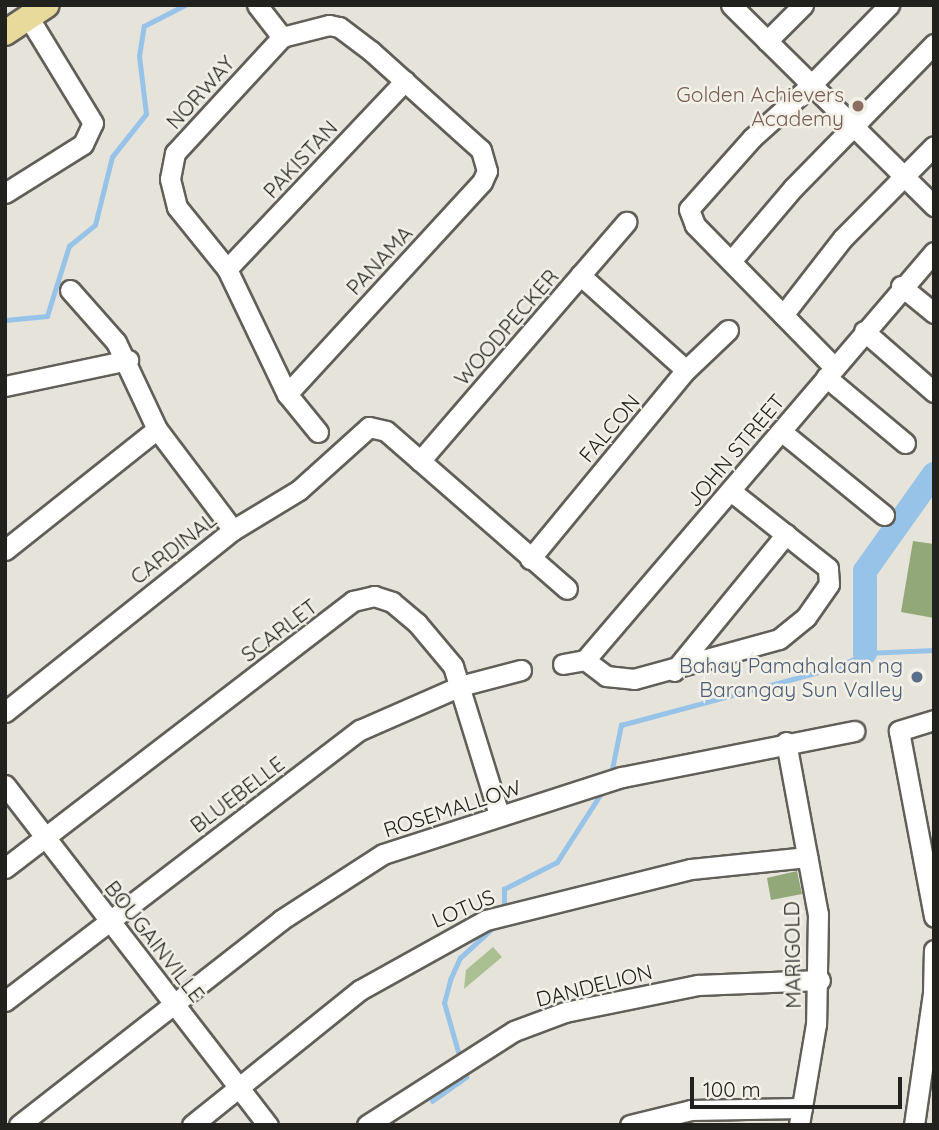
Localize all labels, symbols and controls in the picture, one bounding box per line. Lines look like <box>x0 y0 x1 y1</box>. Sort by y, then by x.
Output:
street label: NORWAY <box>161 50 239 134</box>
place label: Golden Achievers Academy <box>676 81 844 131</box>
marker: Golden Achievers Academy <box>850 98 866 114</box>
street label: PAKISTAN <box>258 115 342 203</box>
street label: PANAMA <box>341 220 417 300</box>
street label: WOODPECKER <box>449 264 563 390</box>
street label: FALCON <box>573 389 645 467</box>
street label: JOHN STREET <box>681 389 789 511</box>
street label: CARDINAL <box>125 507 221 589</box>
street label: SCARLET <box>236 593 322 667</box>
place label: Bahay Pamahalaan ng Barangay Sun Valley <box>679 652 903 702</box>
marker: Bahay Pamahalaan ng Barangay Sun Valley <box>909 669 925 685</box>
street label: BLUEBELLE <box>185 750 289 838</box>
street label: ROSEMALLOW <box>380 774 524 842</box>
street label: BOUGAINVILLE <box>100 875 210 1007</box>
street label: LOTUS <box>428 884 498 932</box>
street label: MARIGOLD <box>778 901 806 1009</box>
street label: DANDELION <box>533 958 655 1012</box>
scale bar <box>694 1064 906 1108</box>
text: 100 m <box>703 1076 761 1102</box>

